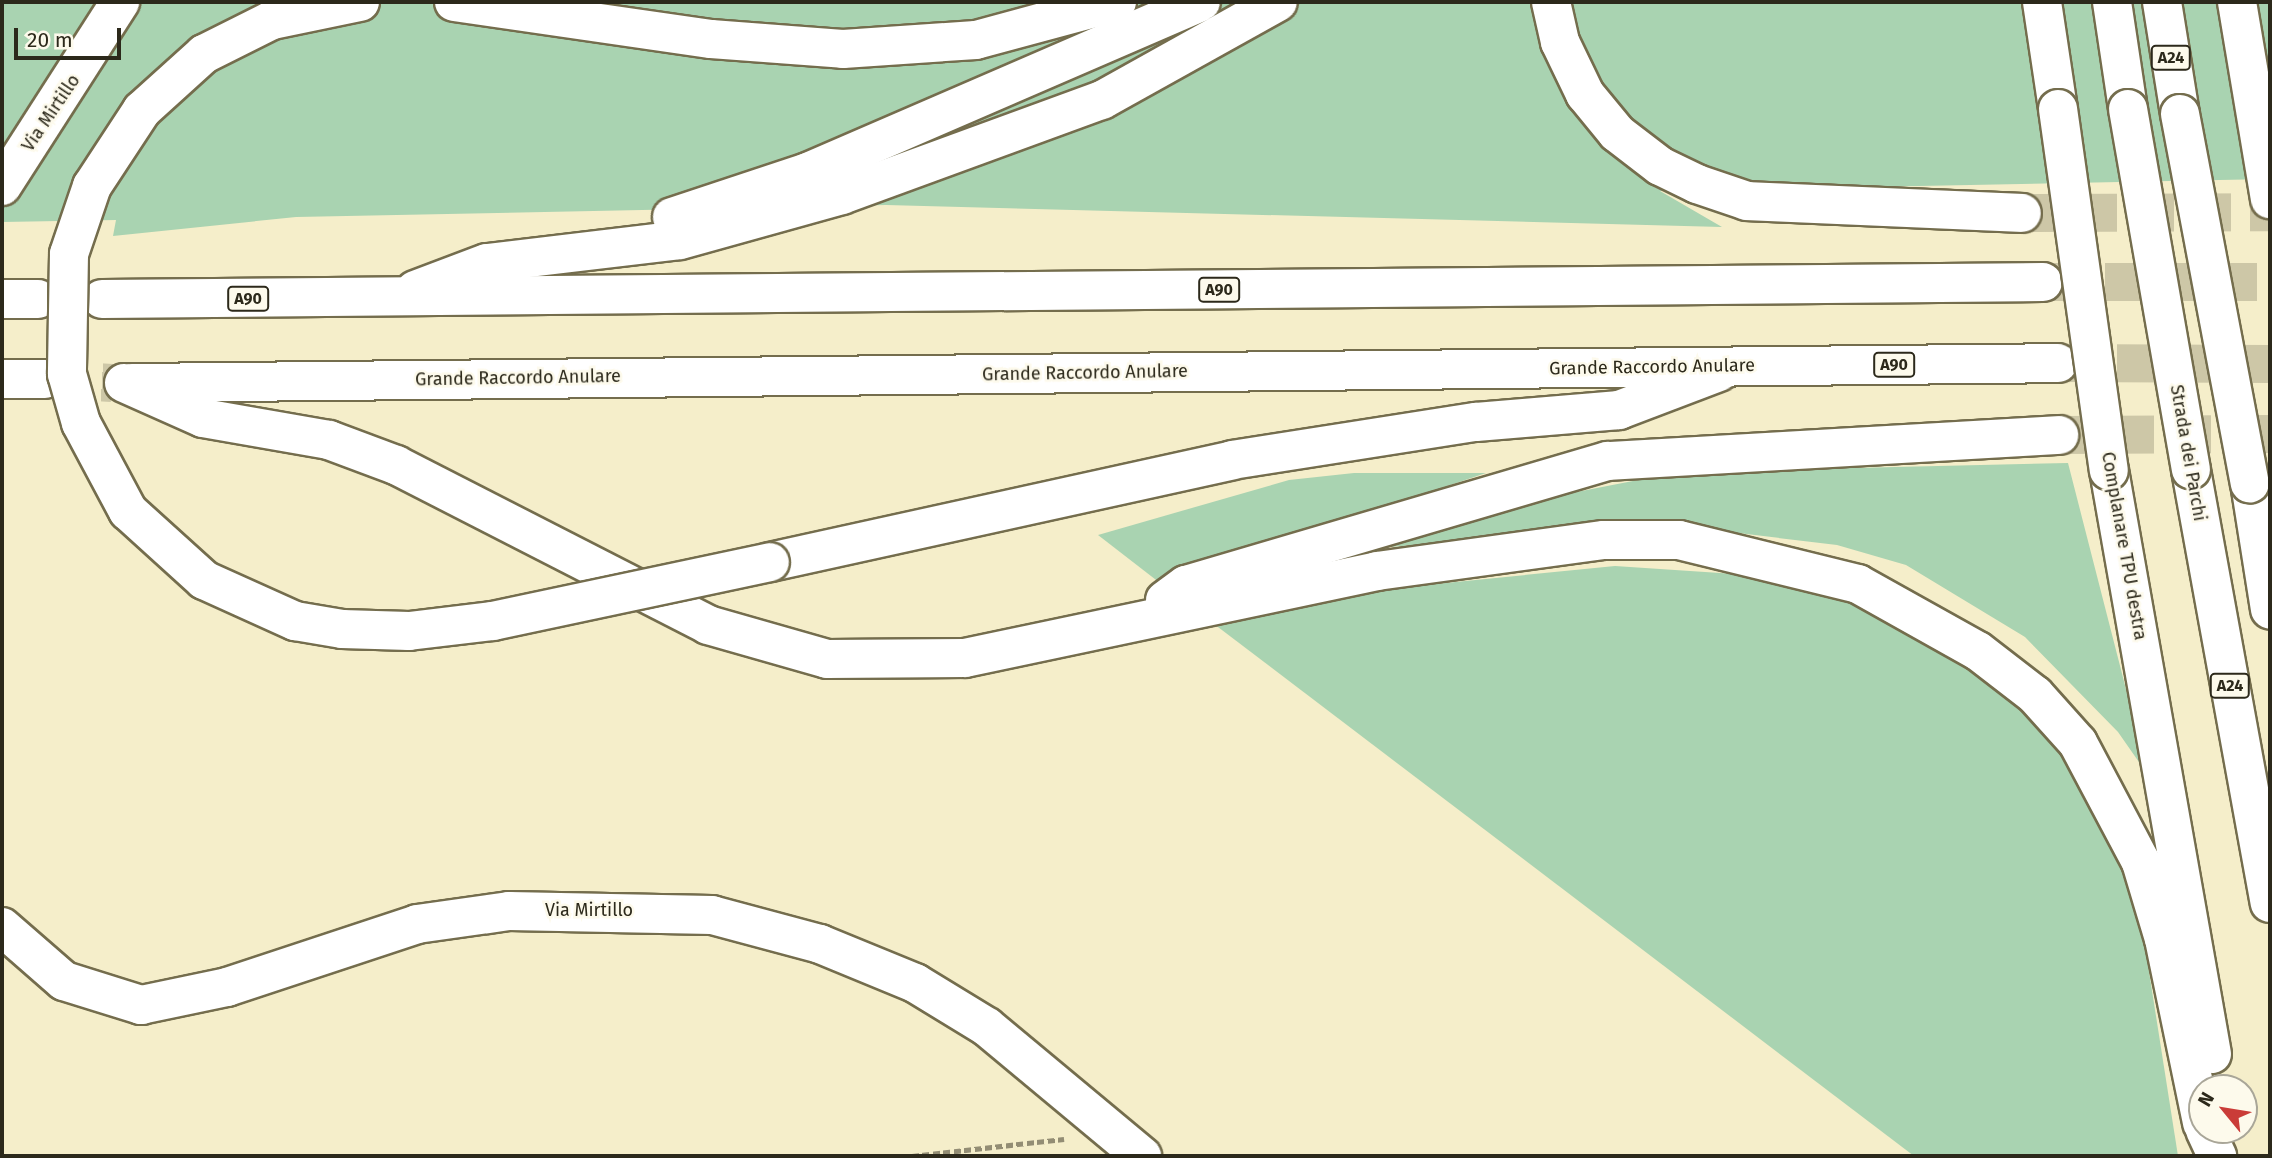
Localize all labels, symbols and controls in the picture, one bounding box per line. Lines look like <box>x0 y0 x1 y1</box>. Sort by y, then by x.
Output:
scale bar <box>18 14 124 58</box>
text: 20 m <box>27 27 73 53</box>
road number: A24 <box>2150 46 2192 71</box>
street label: Via Mirtillo <box>17 70 85 156</box>
road number: A90 <box>1198 278 1240 302</box>
road number: A90 <box>227 286 269 312</box>
road number: A90 <box>1873 352 1915 378</box>
street label: Grande Raccordo Anulare <box>1549 354 1755 380</box>
street label: Grande Raccordo Anulare <box>982 360 1188 386</box>
street label: Grande Raccordo Anulare <box>415 365 621 391</box>
street label: Strada dei Parchi <box>2165 383 2211 523</box>
street label: Complanare TPU destra <box>2097 450 2151 642</box>
road number: A24 <box>2209 674 2251 698</box>
street label: Via Mirtillo <box>545 899 633 921</box>
north arrow <box>2188 1074 2258 1144</box>
text: N <box>2193 1088 2219 1110</box>

